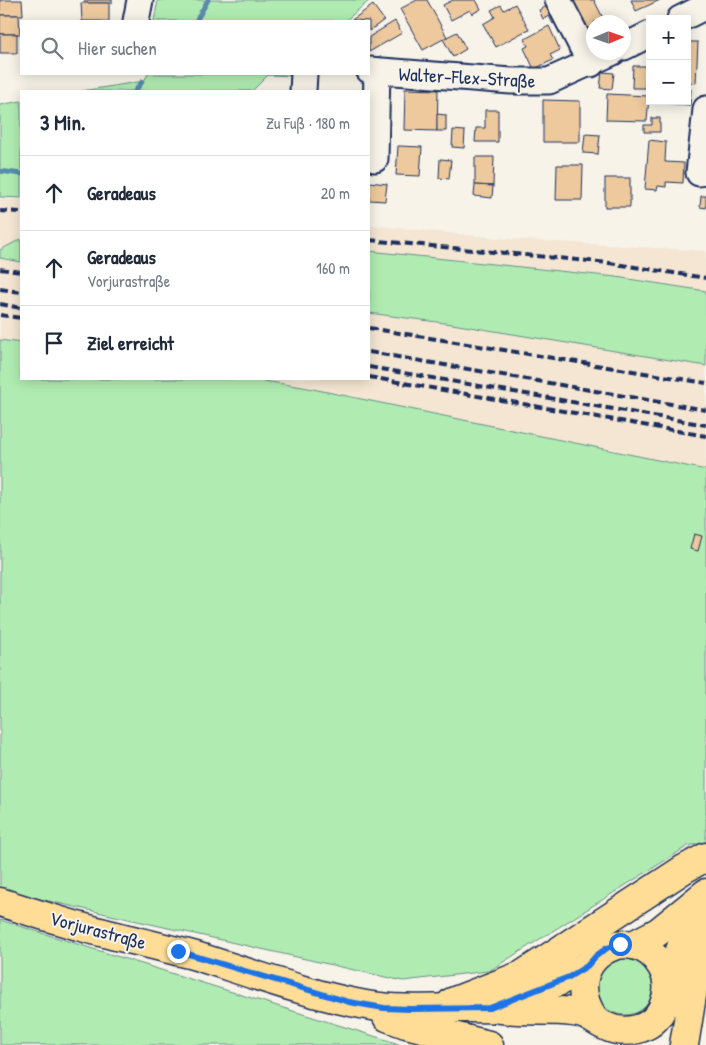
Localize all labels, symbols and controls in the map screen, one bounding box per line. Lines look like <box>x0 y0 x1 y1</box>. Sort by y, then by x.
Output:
north arrow <box>586 15 631 60</box>
map controls <box>646 15 691 105</box>
button: + <box>646 15 691 60</box>
search box <box>20 20 370 75</box>
icon: search <box>38 34 66 62</box>
text: Hier suchen <box>78 35 157 61</box>
street label: Walter-Flex-Straße <box>398 60 536 94</box>
button: − <box>646 60 691 105</box>
text: 3 Min. <box>40 108 85 137</box>
text: Zu Fuß · 180 m <box>266 112 350 134</box>
icon: ahead <box>40 179 68 207</box>
text: Geradeaus <box>87 180 156 206</box>
text: 20 m <box>321 182 350 204</box>
text: Geradeaus <box>87 244 156 270</box>
icon: ahead <box>40 254 68 282</box>
text: 160 m <box>316 257 350 279</box>
text: Vorjurastraße <box>87 270 170 292</box>
icon: arrive <box>40 329 68 357</box>
text: Ziel erreicht <box>87 330 174 356</box>
street label: Vorjurastraße <box>47 905 149 955</box>
route start <box>609 933 632 956</box>
route end <box>167 940 190 963</box>

